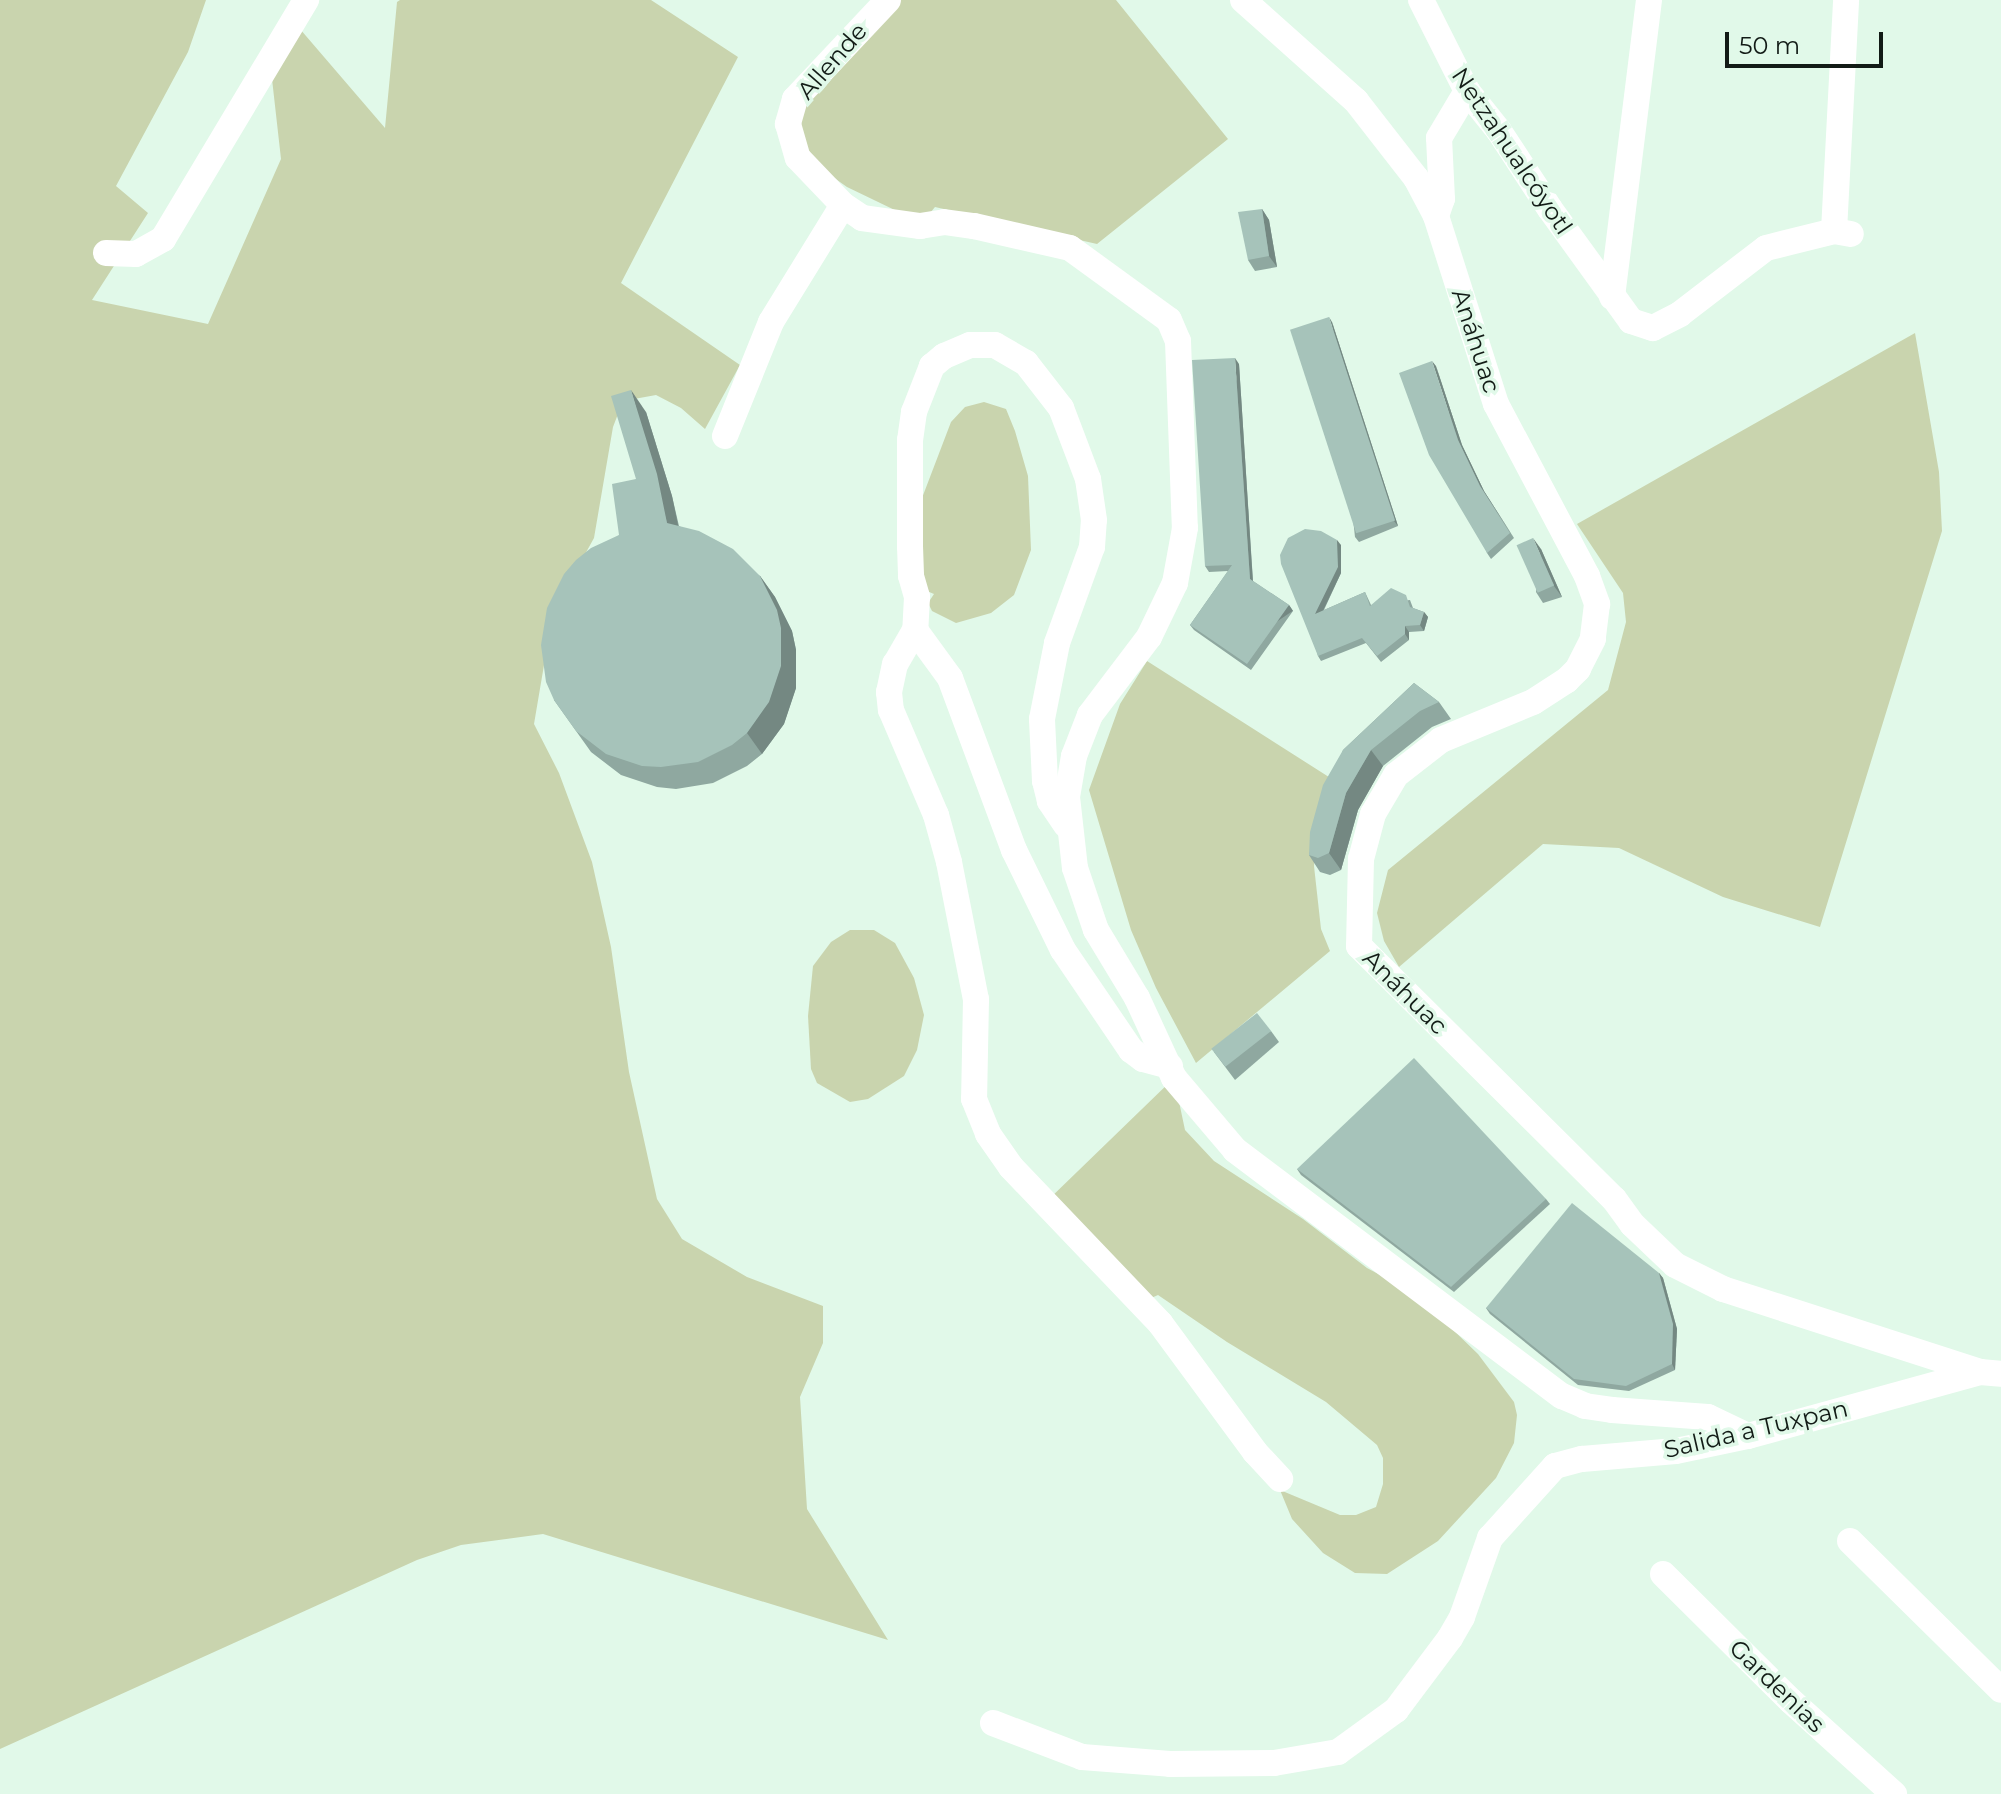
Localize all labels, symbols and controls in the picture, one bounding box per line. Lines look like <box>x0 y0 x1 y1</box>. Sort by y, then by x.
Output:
scale bar <box>1729 16 1887 66</box>
street label: Allende <box>791 17 873 105</box>
text: 50 m <box>1739 31 1800 60</box>
street label: Netzahualcóyotl <box>1446 62 1578 240</box>
street label: Anáhuac <box>1446 285 1506 397</box>
street label: Anáhuac <box>1357 944 1453 1040</box>
street label: Salida a Tuxpan <box>1661 1394 1851 1464</box>
street label: Gardenias <box>1723 1633 1831 1739</box>

